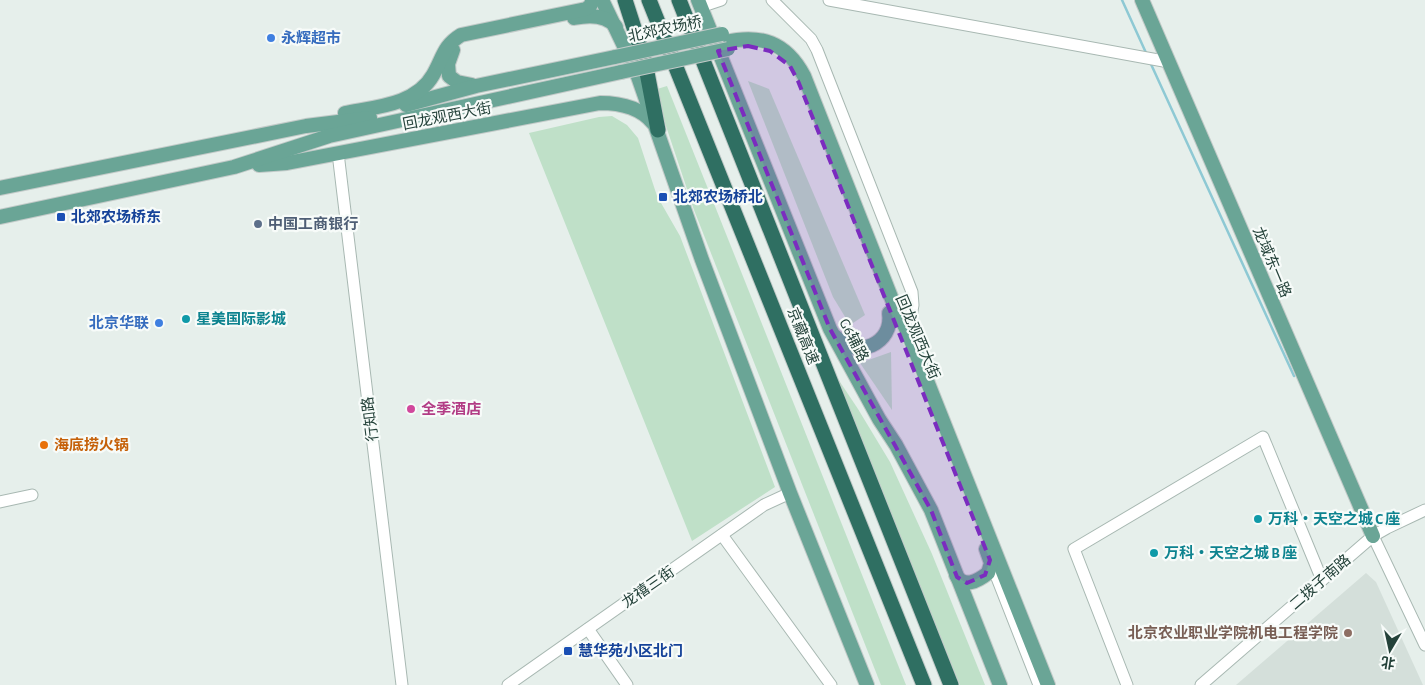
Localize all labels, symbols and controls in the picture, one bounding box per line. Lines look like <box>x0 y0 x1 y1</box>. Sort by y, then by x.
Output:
street label: 北郊农场桥 <box>626 12 703 45</box>
place label: 永辉超市 <box>281 30 341 46</box>
marker: 永辉超市 <box>265 32 277 44</box>
street label: 回龙观西大街 <box>401 99 493 132</box>
place label: 北郊农场桥北 <box>673 189 763 205</box>
marker: 北郊农场桥北 <box>657 191 669 203</box>
place label: 北郊农场桥东 <box>71 209 161 225</box>
marker: 北郊农场桥东 <box>55 211 67 223</box>
place label: 中国工商银行 <box>268 216 358 232</box>
marker: 中国工商银行 <box>252 218 264 230</box>
street label: 龙域东一路 <box>1250 224 1295 300</box>
street label: 回龙观西大街 <box>893 292 944 382</box>
street label: 京藏高速 <box>784 305 822 367</box>
place label: 星美国际影城 <box>196 310 286 327</box>
marker: 星美国际影城 <box>180 313 192 325</box>
place label: 北京华联 <box>89 314 149 331</box>
street label: G6辅路 <box>836 316 872 364</box>
marker: 北京华联 <box>153 317 165 329</box>
street label: 行知路 <box>359 396 381 442</box>
place label: 全季酒店 <box>421 400 481 417</box>
marker: 全季酒店 <box>405 403 417 415</box>
place label: 海底捞火锅 <box>54 436 129 453</box>
marker: 海底捞火锅 <box>38 439 50 451</box>
place label: 万科・天空之城 C 座 <box>1268 510 1400 527</box>
marker: 万科・天空之城 C 座 <box>1252 513 1264 525</box>
place label: 万科・天空之城 B 座 <box>1164 544 1297 561</box>
marker: 万科・天空之城 B 座 <box>1148 547 1160 559</box>
street label: 二拨子南路 <box>1286 551 1354 613</box>
street label: 龙禧三街 <box>618 562 677 611</box>
place label: 北京农业职业学院机电工程学院 <box>1128 624 1338 641</box>
north arrow <box>1365 625 1415 675</box>
marker: 北京农业职业学院机电工程学院 <box>1342 627 1354 639</box>
place label: 慧华苑小区北门 <box>578 642 683 659</box>
marker: 慧华苑小区北门 <box>562 645 574 657</box>
text: 北 <box>1380 654 1396 671</box>

